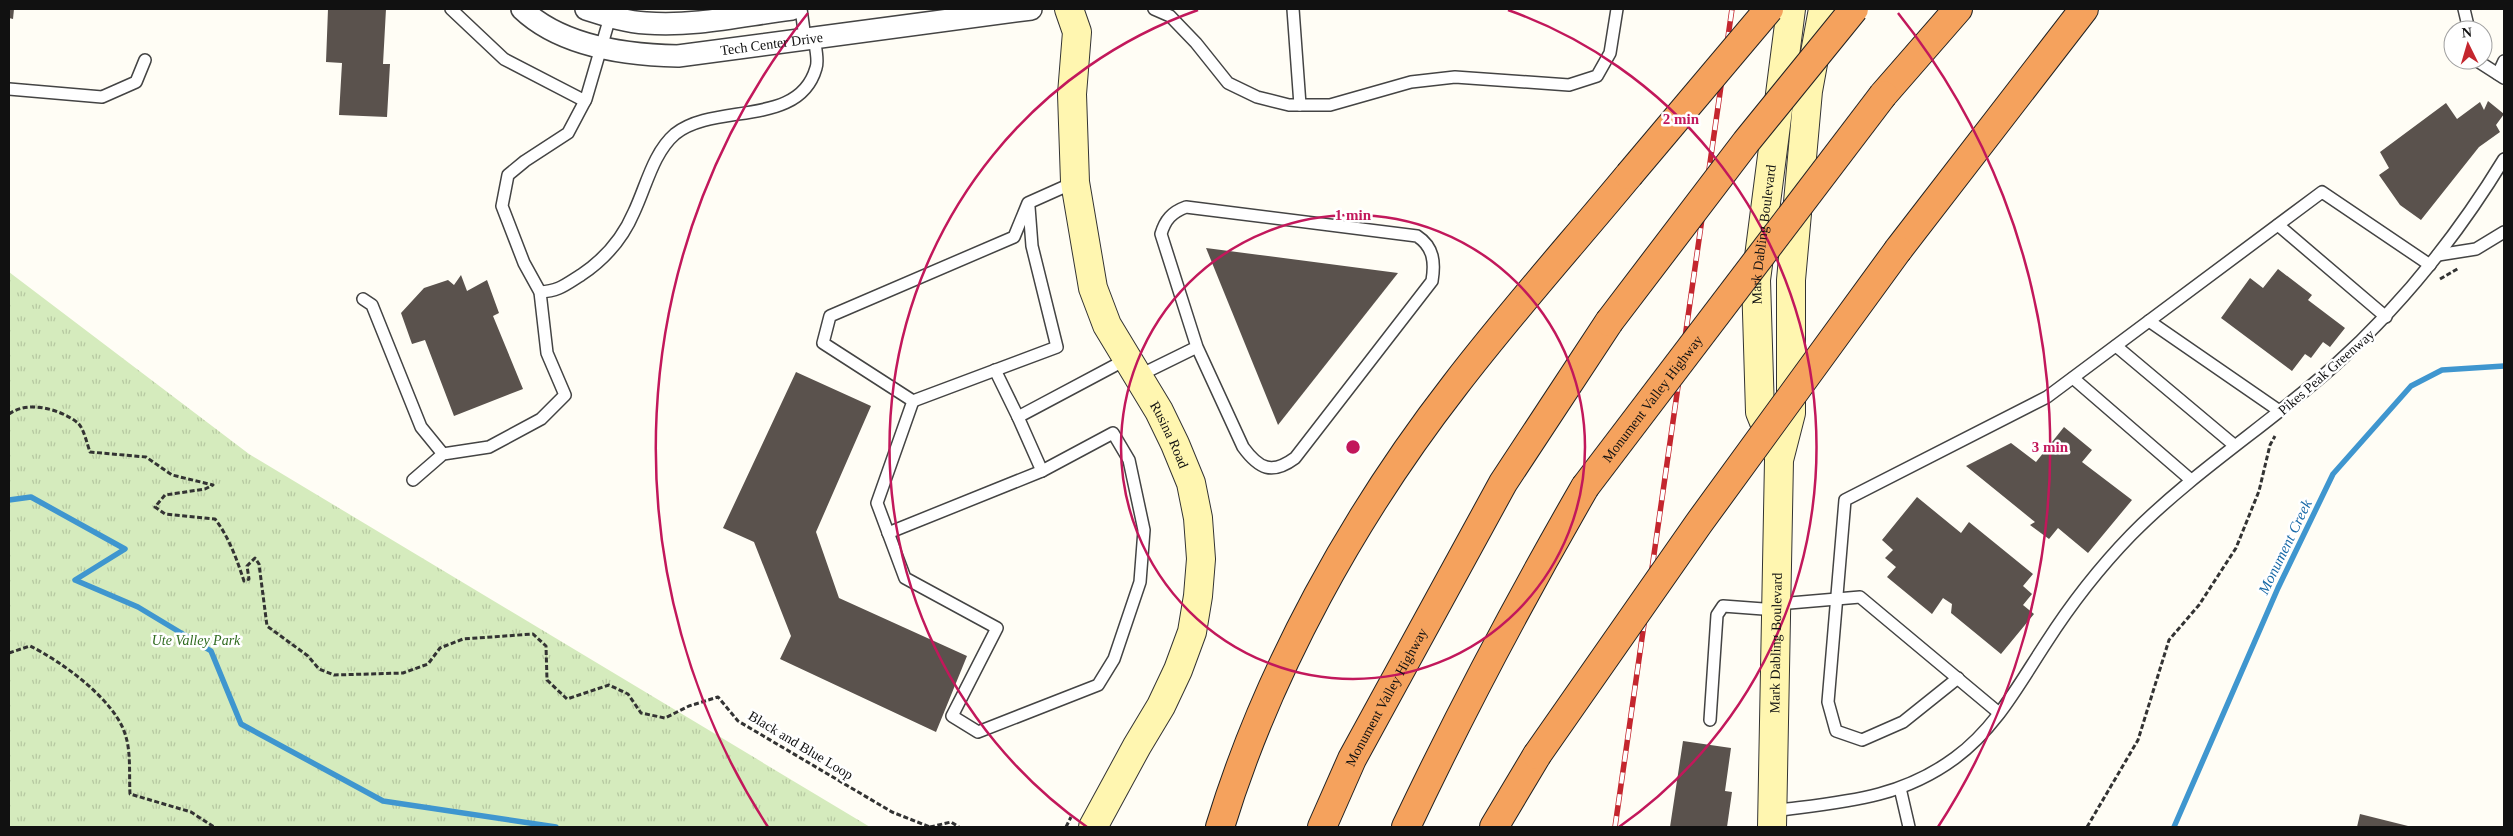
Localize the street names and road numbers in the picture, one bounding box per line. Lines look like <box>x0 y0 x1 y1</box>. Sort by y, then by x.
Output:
street label: Tech Center Drive <box>720 30 824 58</box>
street label: Mark Dabling Boulevard <box>1749 164 1779 305</box>
street label: Pikes Peak Greenway <box>2275 327 2377 418</box>
street label: Monument Valley Highway <box>1600 333 1706 465</box>
street label: Rusina Road <box>1147 399 1191 470</box>
street label: Mark Dabling Boulevard <box>1767 573 1785 714</box>
street label: Monument Valley Highway <box>1343 625 1430 769</box>
street label: Black and Blue Loop <box>746 708 856 783</box>

